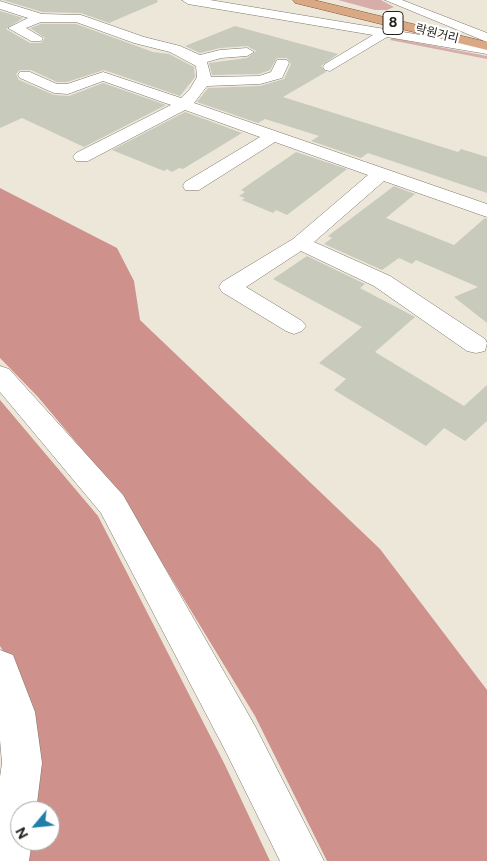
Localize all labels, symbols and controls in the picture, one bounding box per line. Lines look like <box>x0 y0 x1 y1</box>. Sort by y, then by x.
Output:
road number: 8 <box>383 12 403 34</box>
street label: 락원거리 <box>414 22 460 46</box>
north arrow <box>10 801 60 851</box>
text: N <box>12 824 32 842</box>

